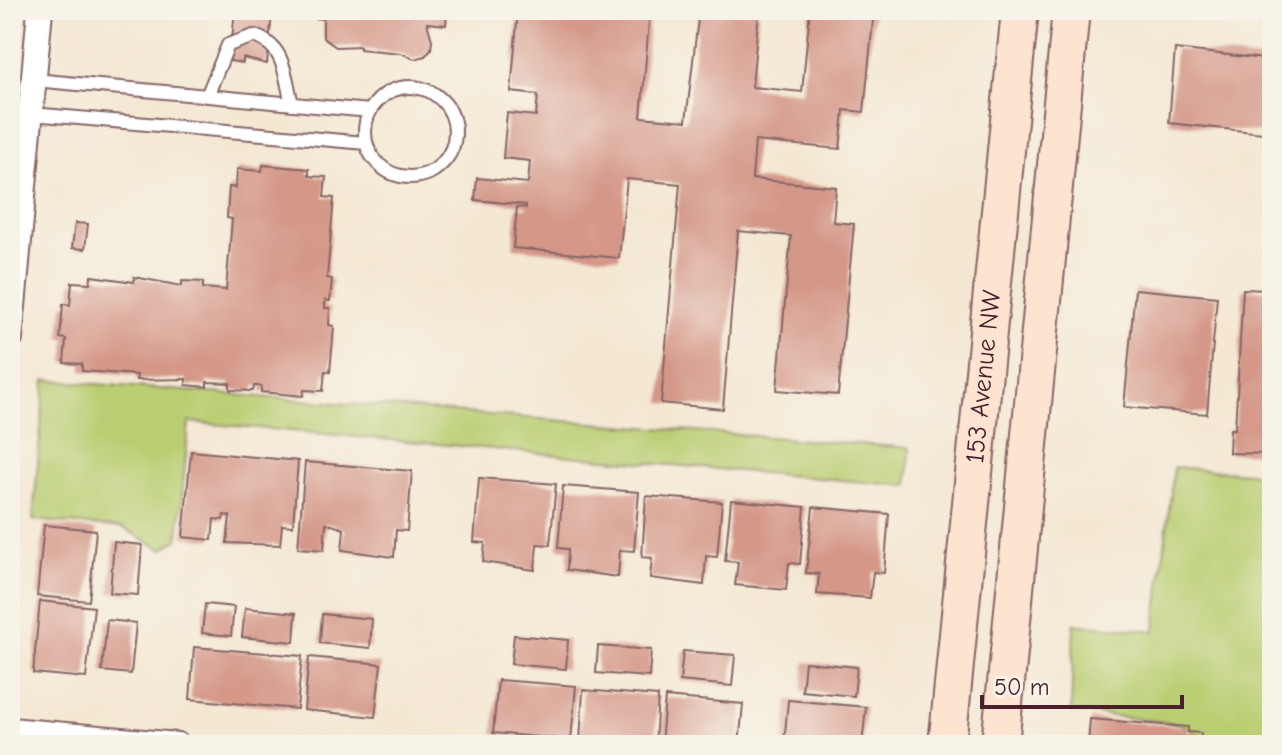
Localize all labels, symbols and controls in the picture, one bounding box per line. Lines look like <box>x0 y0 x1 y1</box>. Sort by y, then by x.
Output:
street label: 153 Avenue NW <box>960 288 1007 465</box>
scale bar <box>982 659 1182 709</box>
text: 50 m <box>994 673 1050 701</box>

